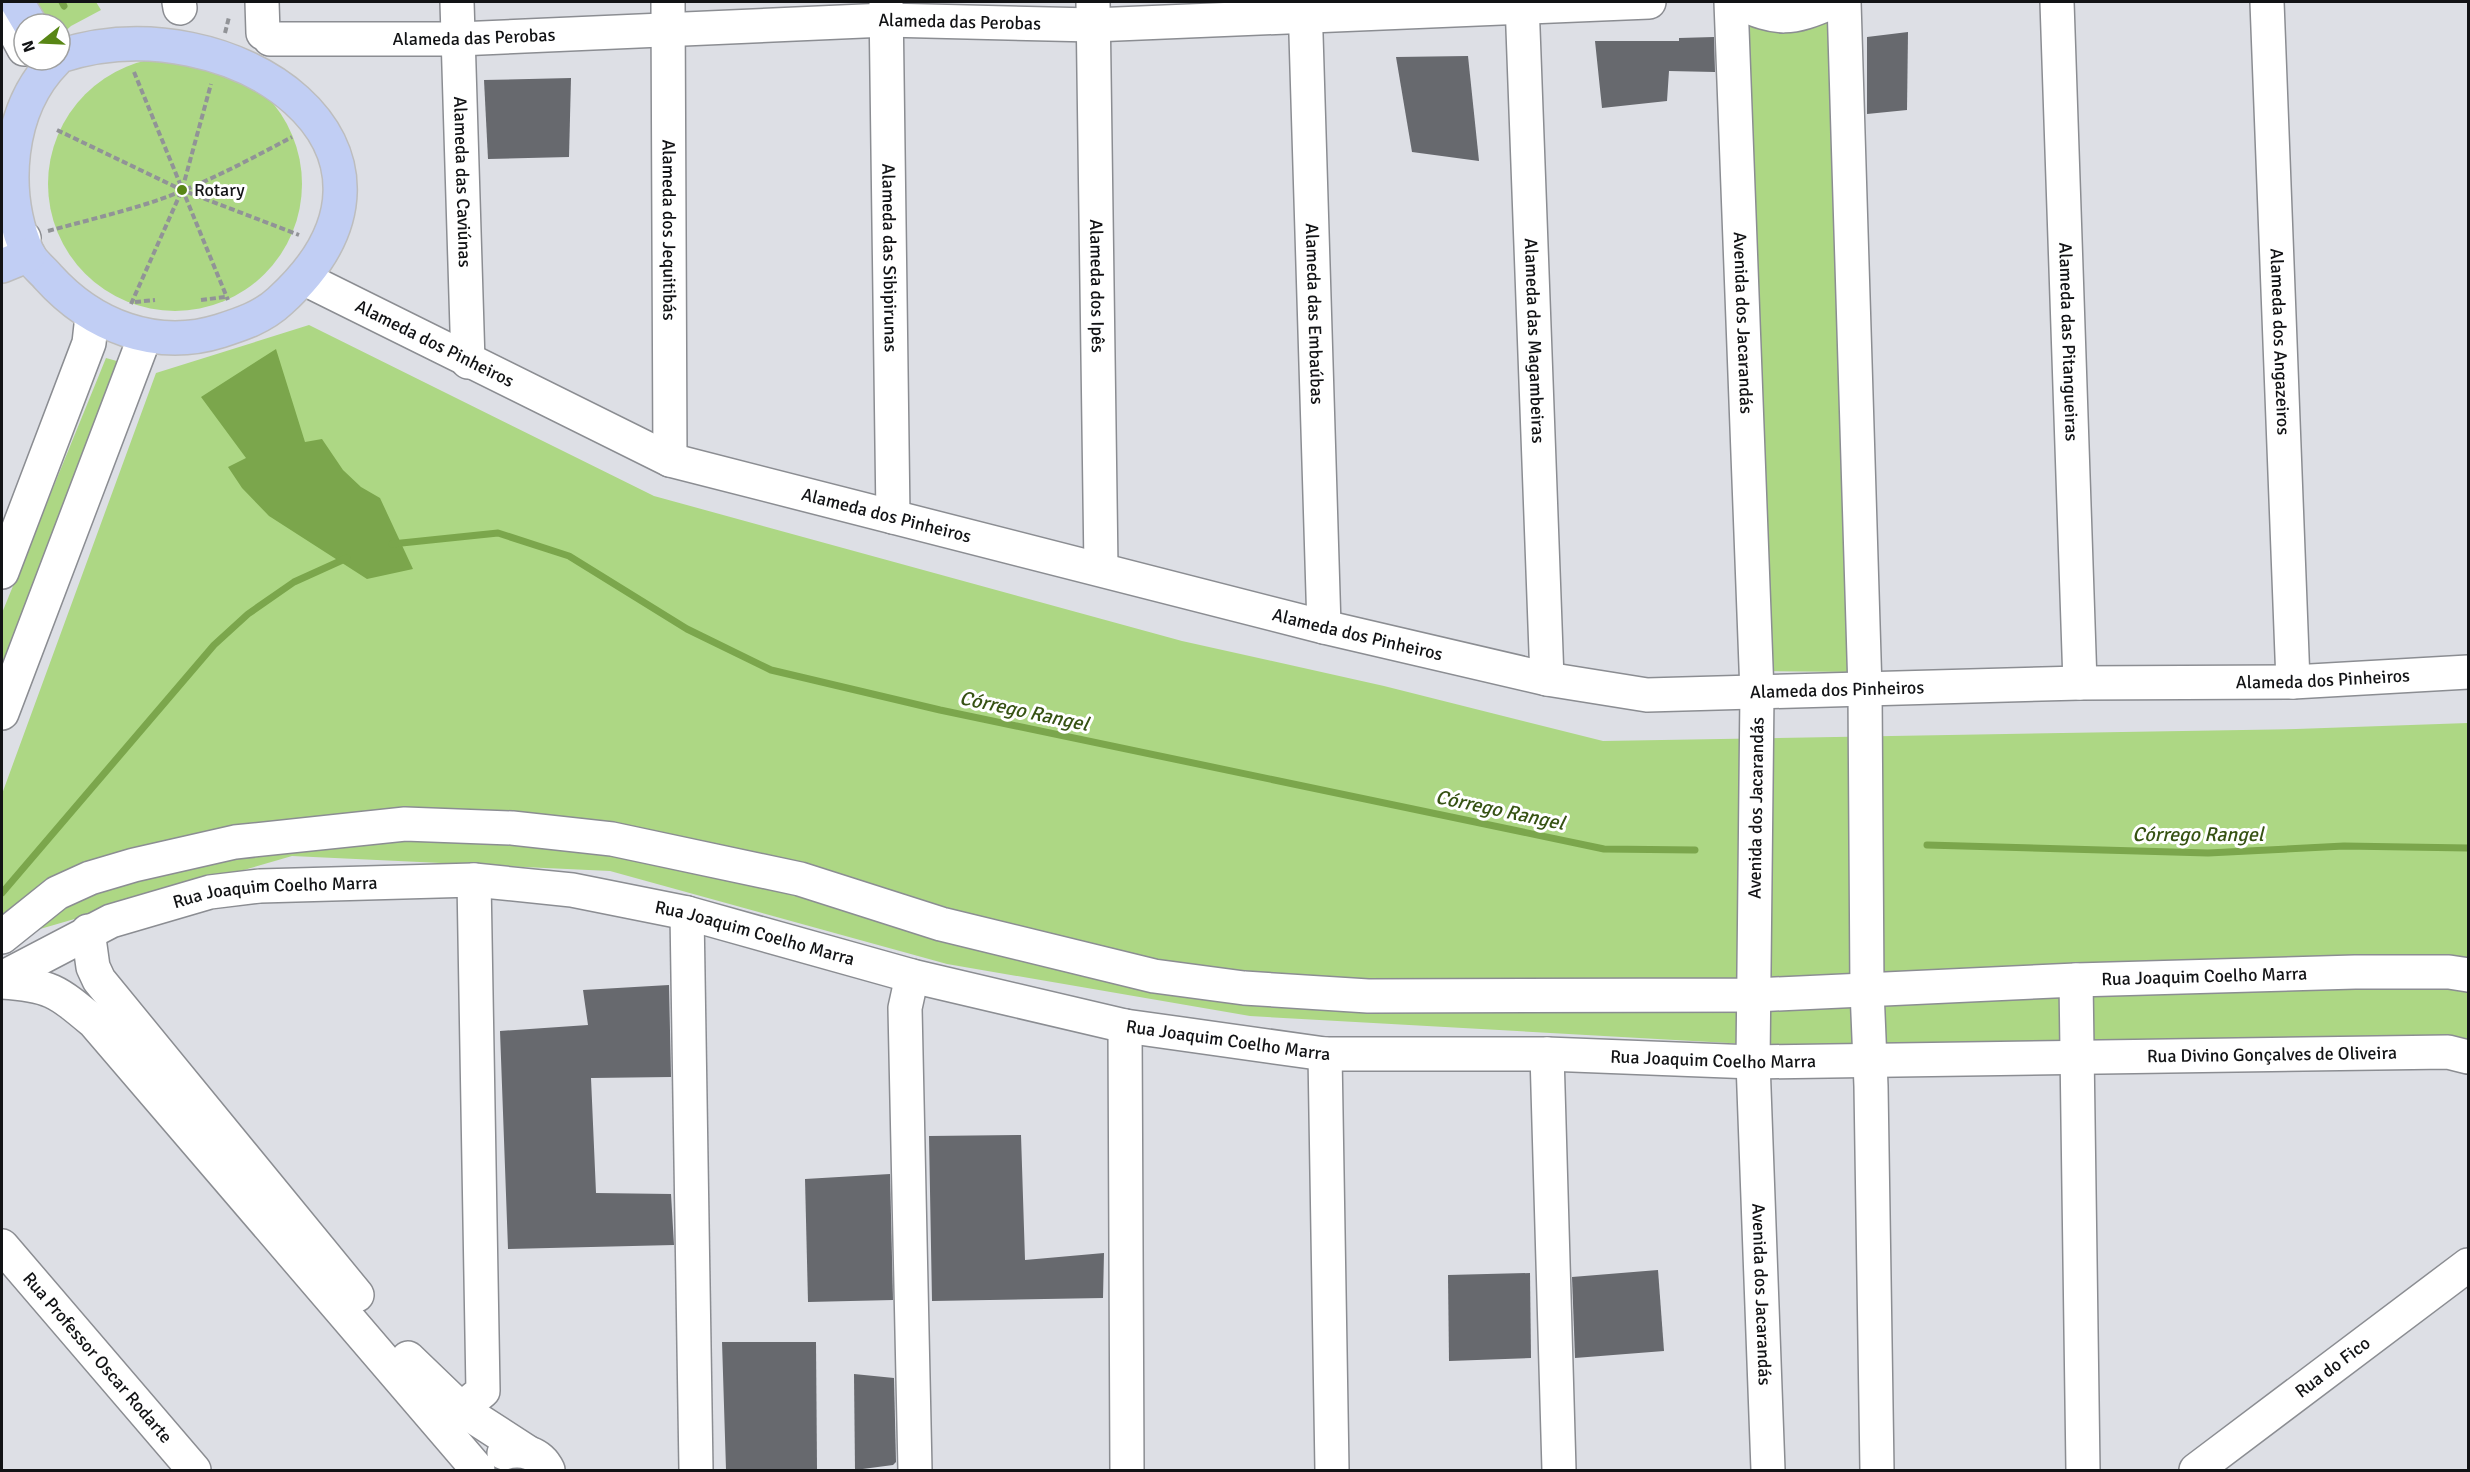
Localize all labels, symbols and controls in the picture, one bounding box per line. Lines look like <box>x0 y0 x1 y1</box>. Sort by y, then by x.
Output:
street label: Alameda das Perobas <box>878 9 1041 35</box>
north arrow <box>12 12 72 72</box>
street label: Alameda das Perobas <box>393 24 556 50</box>
text: N <box>17 38 40 55</box>
street label: Alameda das Caviúnas <box>449 96 476 268</box>
street label: Alameda dos Jequitibás <box>658 139 680 321</box>
street label: Alameda das Sibipirunas <box>877 163 902 353</box>
place label: Rotary <box>194 179 245 201</box>
marker: Rotary <box>175 183 189 197</box>
street label: Alameda dos Ipês <box>1085 219 1109 353</box>
street label: Alameda das Embaúbas <box>1301 223 1328 405</box>
street label: Avenida dos Jacarandás <box>1729 231 1757 414</box>
street label: Alameda das Magambeiras <box>1520 238 1549 444</box>
street label: Alameda das Pitangueiras <box>2054 242 2083 442</box>
street label: Alameda dos Angazeiros <box>2265 248 2295 436</box>
street label: Alameda dos Pinheiros <box>352 295 518 392</box>
street label: Alameda dos Pinheiros <box>799 483 974 548</box>
street label: Alameda dos Pinheiros <box>1270 603 1445 665</box>
street label: Alameda dos Pinheiros <box>2236 664 2411 693</box>
street label: Alameda dos Pinheiros <box>1750 676 1925 703</box>
water label: Córrego Rangel <box>957 685 1093 737</box>
street label: Avenida dos Jacarandás <box>1743 717 1769 899</box>
water label: Córrego Rangel <box>1433 784 1569 836</box>
water label: Córrego Rangel <box>2132 822 2266 847</box>
street label: Rua Joaquim Coelho Marra <box>170 872 378 913</box>
street label: Rua Joaquim Coelho Marra <box>653 896 857 970</box>
street label: Rua Joaquim Coelho Marra <box>2101 962 2308 990</box>
street label: Rua Joaquim Coelho Marra <box>1125 1015 1330 1065</box>
street label: Rua Divino Gonçalves de Oliveira <box>2147 1042 2397 1067</box>
street label: Rua Joaquim Coelho Marra <box>1610 1045 1816 1073</box>
street label: Avenida dos Jacarandás <box>1747 1203 1776 1386</box>
street label: Rua Professor Oscar Rodarte <box>18 1268 177 1448</box>
street label: Rua do Fico <box>2291 1332 2374 1402</box>

